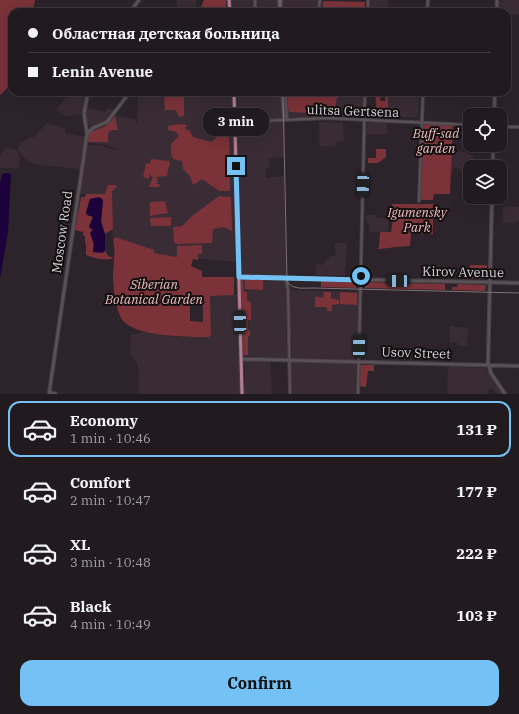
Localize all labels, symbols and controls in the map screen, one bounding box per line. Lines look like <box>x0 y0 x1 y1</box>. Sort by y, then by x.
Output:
text: Областная детская больница <box>52 24 280 43</box>
text: Lenin Avenue <box>52 62 153 81</box>
street label: ulitsa Gertsena <box>306 101 400 121</box>
callout: 3 min <box>203 108 269 136</box>
map controls <box>463 108 507 204</box>
button: locate <box>463 108 507 152</box>
text: 3 min <box>218 113 254 130</box>
park label: Buff-sad garden <box>412 125 460 157</box>
route end <box>227 157 245 175</box>
button: layers <box>463 160 507 204</box>
car <box>357 173 369 197</box>
street label: Moscow Road <box>48 190 76 274</box>
park label: Igumensky Park <box>386 204 448 236</box>
street label: Kirov Avenue <box>422 263 504 281</box>
route start <box>352 267 370 285</box>
car <box>386 275 410 287</box>
park label: Siberian Botanical Garden <box>104 276 204 308</box>
car <box>234 310 246 334</box>
car <box>353 334 365 358</box>
street label: Usov Street <box>381 343 451 363</box>
icon: car <box>22 411 58 447</box>
text: Economy <box>70 411 138 430</box>
text: 131 ₽ <box>456 420 497 439</box>
text: 1 min · 10:46 <box>70 430 151 447</box>
icon: car <box>22 473 58 509</box>
text: Comfort <box>70 473 130 492</box>
text: 177 ₽ <box>456 482 497 501</box>
text: 2 min · 10:47 <box>70 492 151 509</box>
icon: car <box>22 535 58 571</box>
text: XL <box>70 535 90 554</box>
text: 222 ₽ <box>456 544 497 563</box>
text: 3 min · 10:48 <box>70 554 151 571</box>
icon: car <box>22 597 58 633</box>
text: Black <box>70 597 111 616</box>
text: 103 ₽ <box>456 606 497 625</box>
text: 4 min · 10:49 <box>70 616 151 633</box>
button: Confirm <box>20 660 499 706</box>

